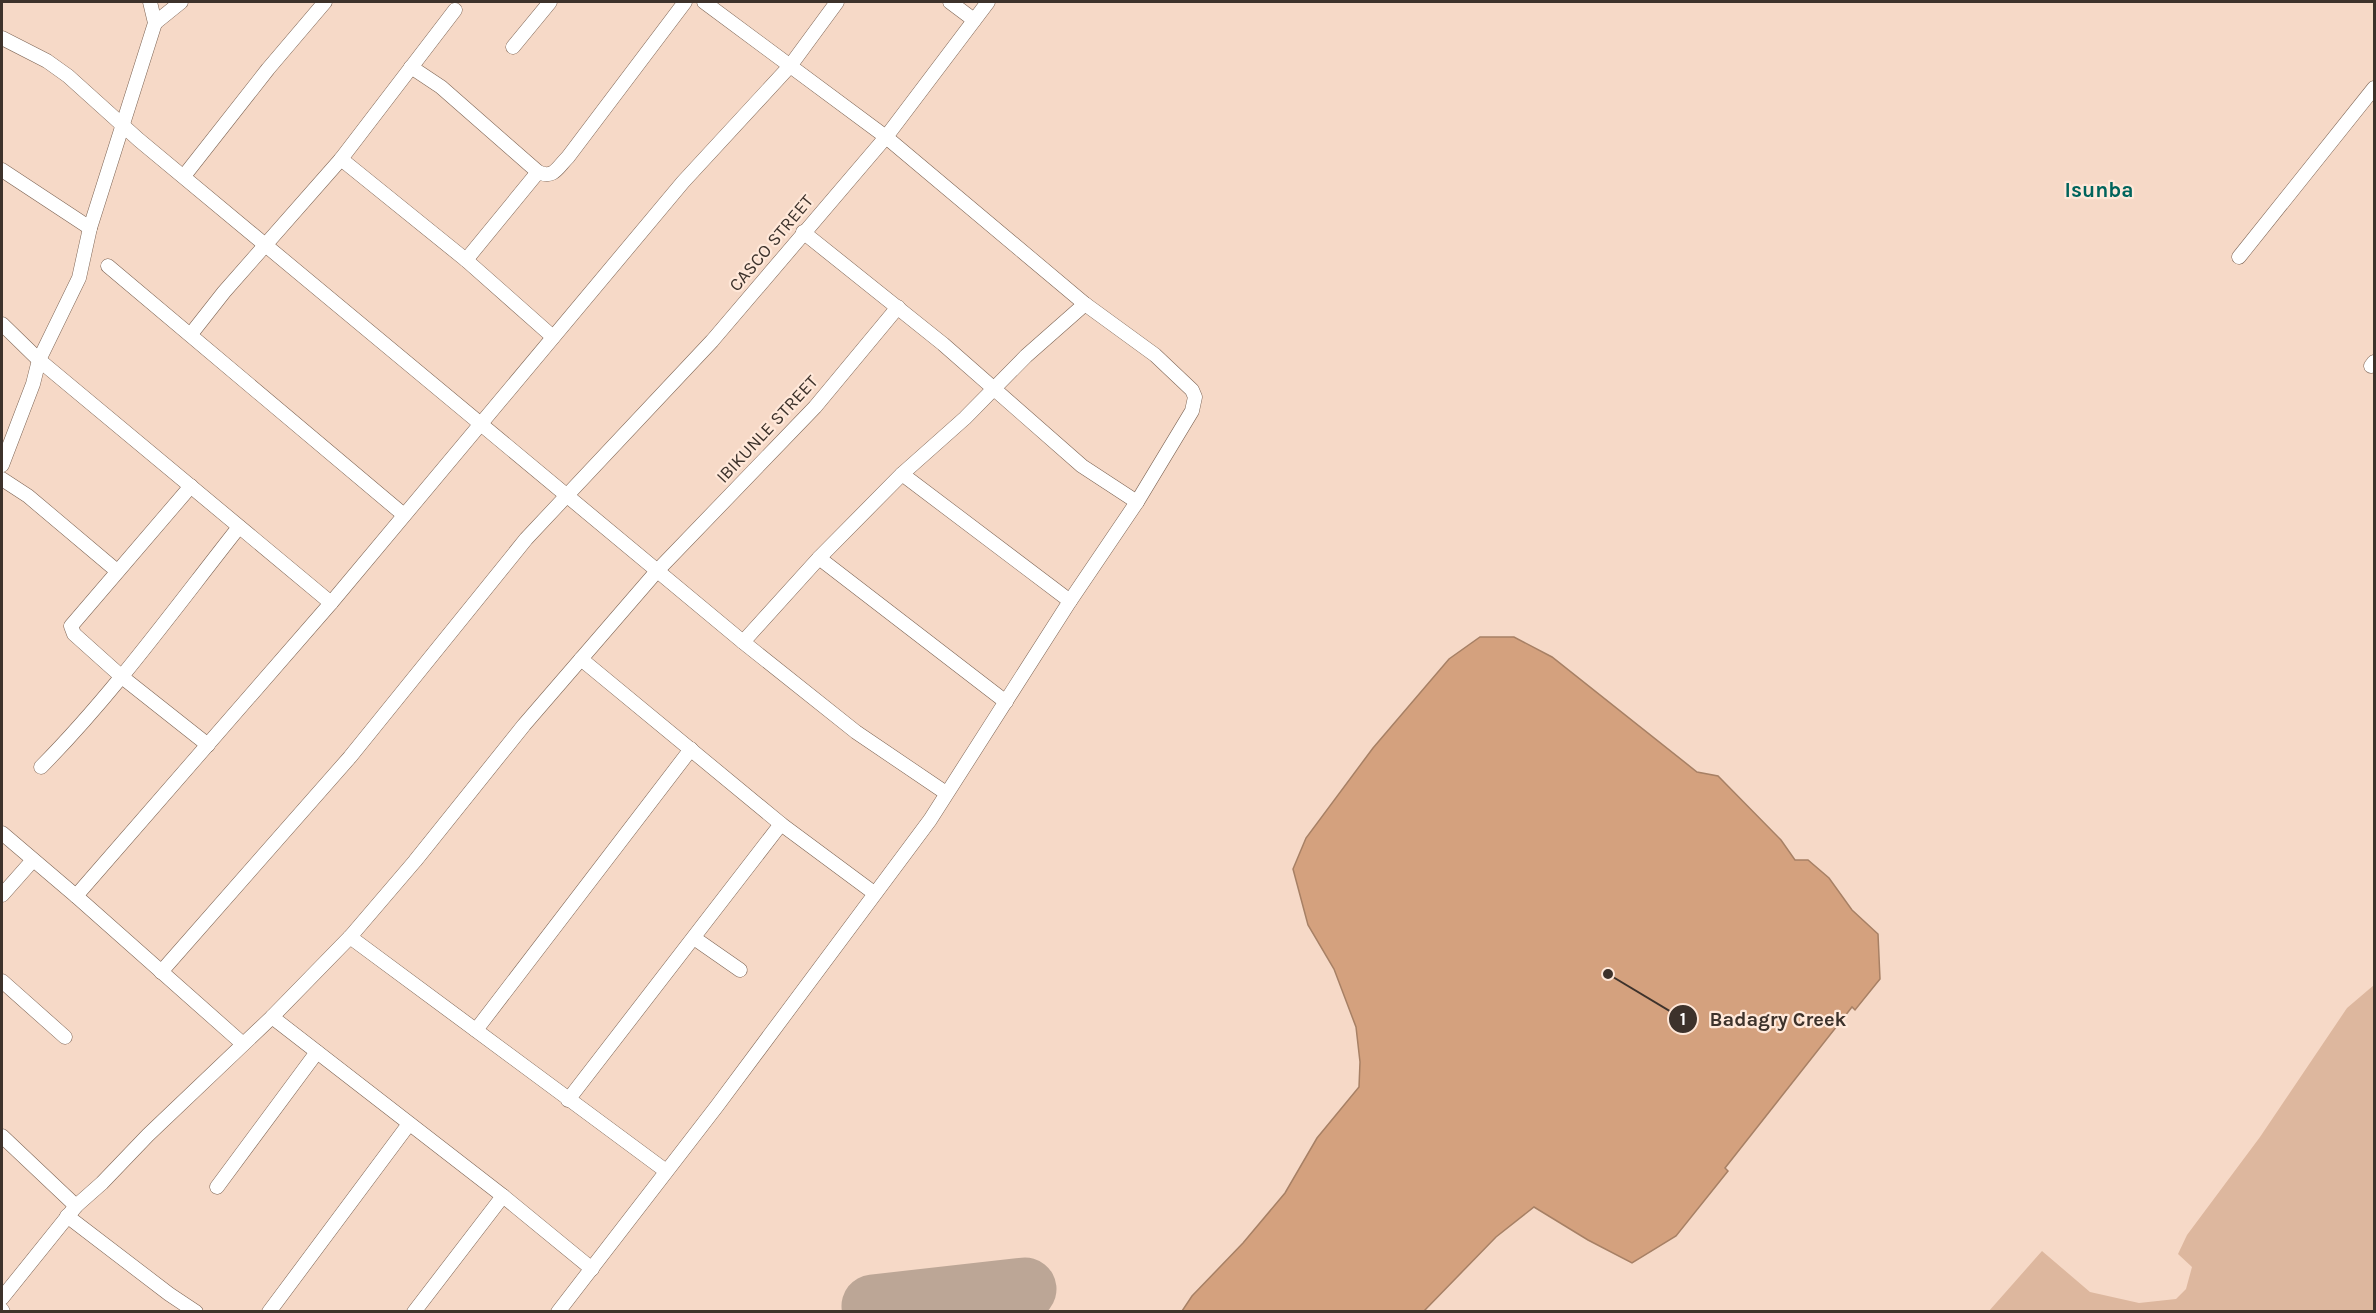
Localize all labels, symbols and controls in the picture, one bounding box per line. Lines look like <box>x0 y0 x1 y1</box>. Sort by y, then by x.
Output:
district label: Isunba <box>2065 178 2133 202</box>
street label: CASCO STREET <box>724 190 818 296</box>
street label: IBIKUNLE STREET <box>711 371 823 487</box>
callout: Badagry Creek <box>1668 1000 1858 1038</box>
text: 1 <box>1680 1008 1686 1030</box>
text: Badagry Creek <box>1710 1008 1847 1031</box>

